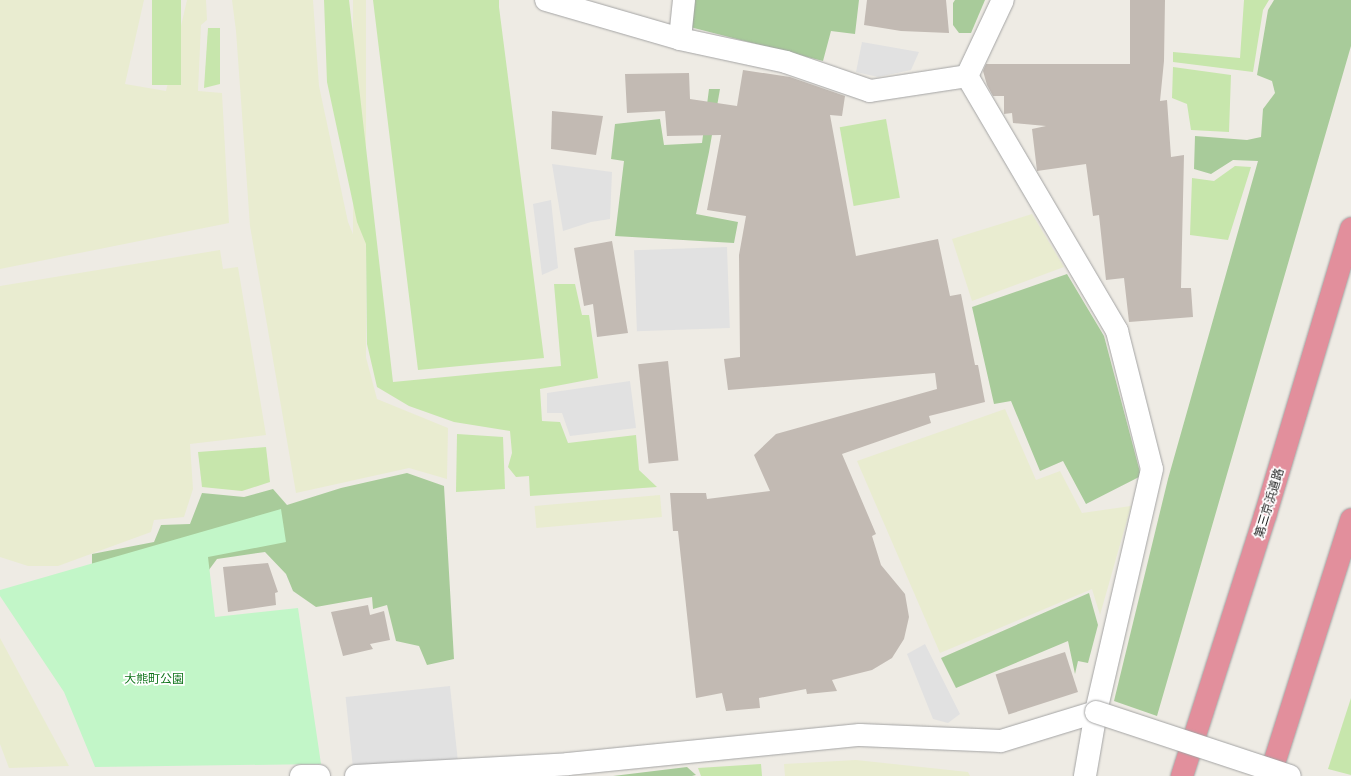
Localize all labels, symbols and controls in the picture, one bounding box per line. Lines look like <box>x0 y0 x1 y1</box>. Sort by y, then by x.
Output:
street label: 第三京浜道路 <box>1252 466 1286 540</box>
park label: 大熊町公園 <box>124 672 184 686</box>

